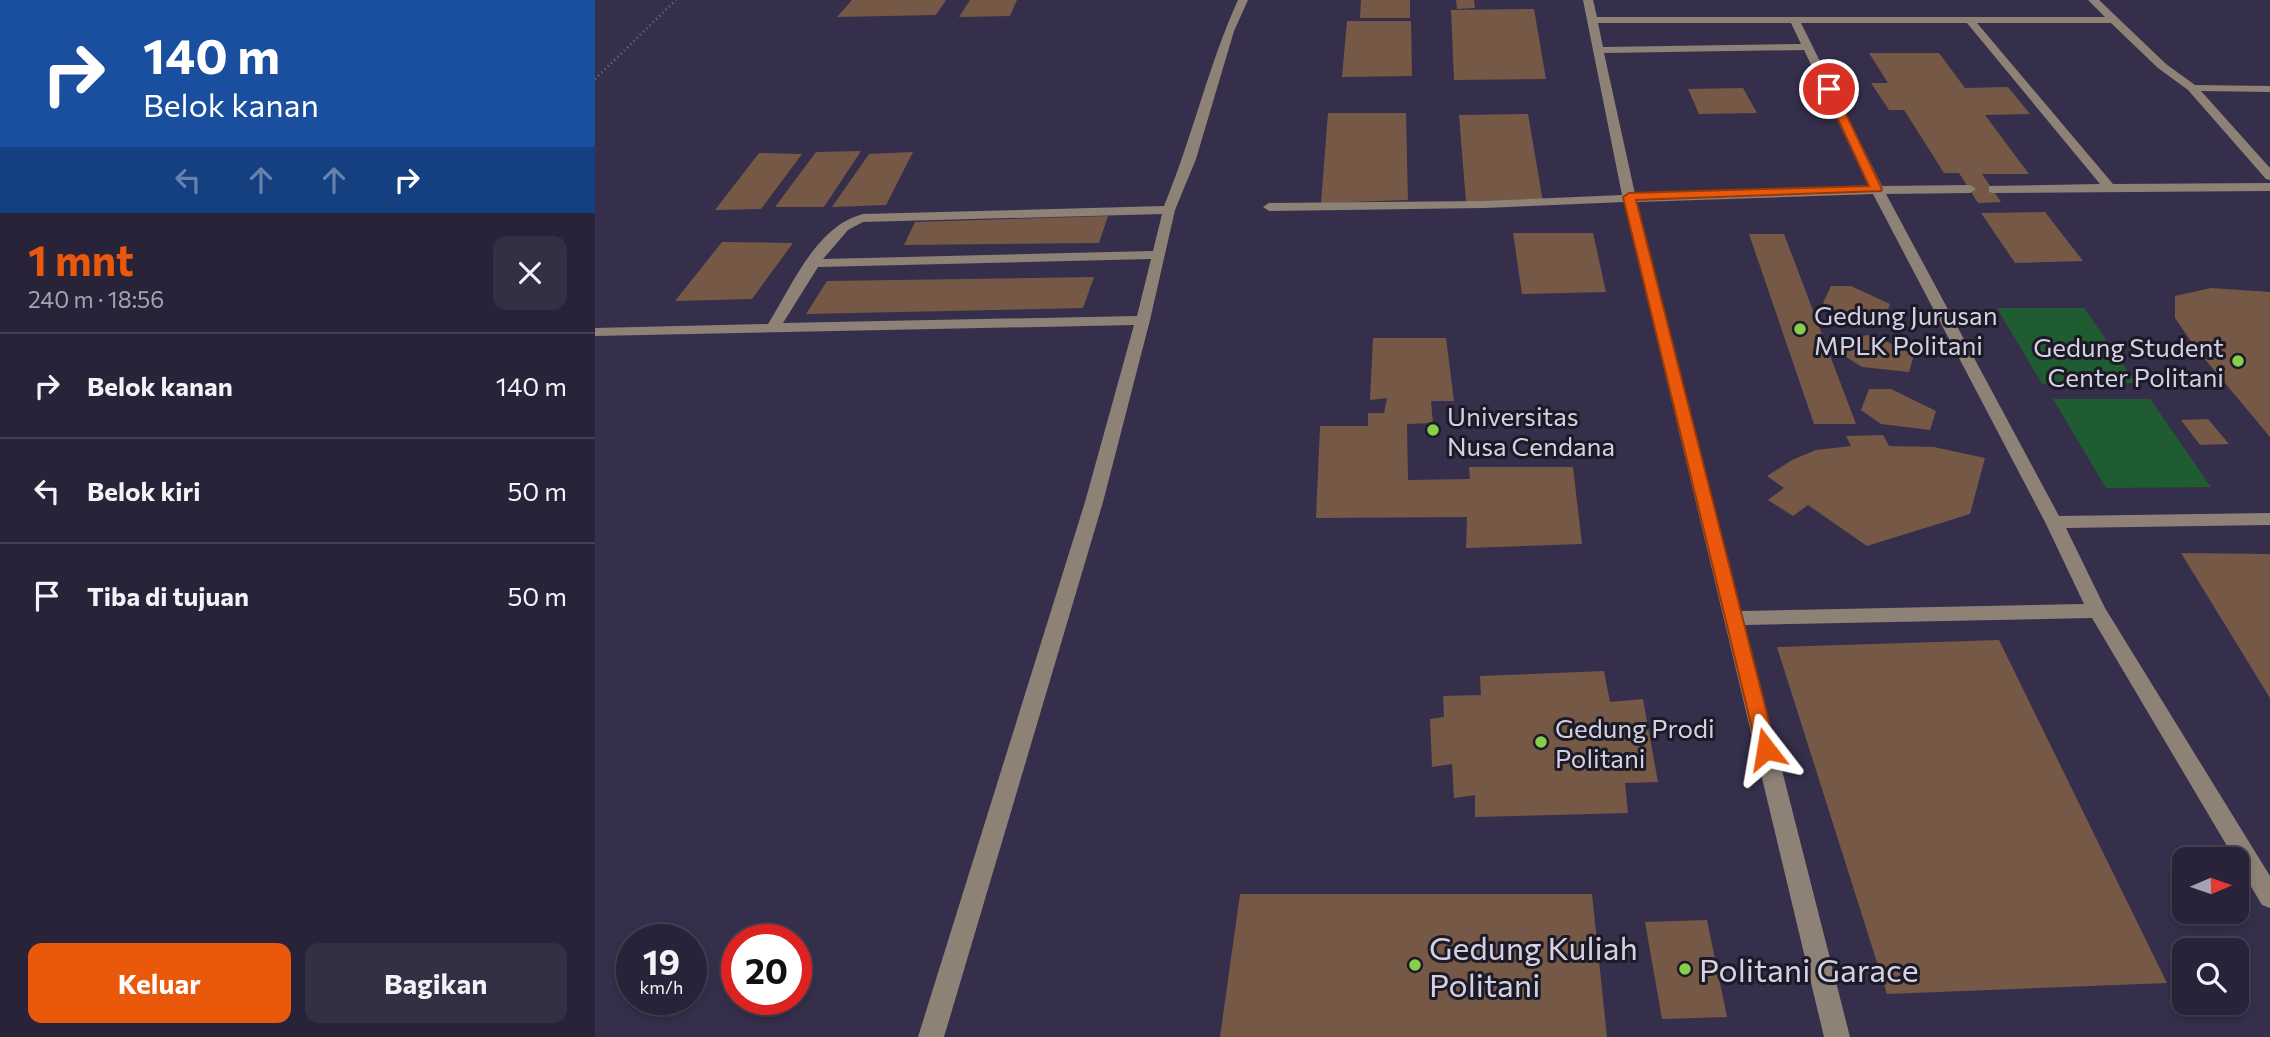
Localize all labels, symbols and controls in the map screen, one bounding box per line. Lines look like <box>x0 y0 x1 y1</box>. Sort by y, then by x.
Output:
text: 140 m <box>143 24 280 84</box>
icon: right <box>28 28 119 119</box>
pin <box>1799 59 1859 119</box>
icon: arrive <box>1810 70 1848 108</box>
text: Belok kanan <box>143 84 319 124</box>
icon: left <box>169 161 207 199</box>
icon: ahead <box>242 161 280 199</box>
icon: ahead <box>315 161 353 199</box>
icon: right <box>388 161 426 199</box>
text: 1 mnt <box>28 233 134 285</box>
button: close <box>493 236 567 310</box>
text: 240 m · 18:56 <box>28 285 164 313</box>
place label: Gedung Jurusan MPLK Politani <box>1814 299 1998 360</box>
marker: Gedung Jurusan MPLK Politani <box>1792 321 1808 337</box>
place label: Gedung Student Center Politani <box>2033 331 2224 392</box>
marker: Gedung Student Center Politani <box>2230 353 2246 369</box>
icon: right <box>28 367 66 405</box>
text: Belok kanan <box>87 370 233 401</box>
text: 140 m <box>496 370 567 401</box>
place label: Universitas Nusa Cendana <box>1447 400 1615 461</box>
marker: Universitas Nusa Cendana <box>1425 422 1441 438</box>
icon: left <box>28 472 66 510</box>
text: Belok kiri <box>87 475 201 506</box>
text: 50 m <box>507 475 567 506</box>
icon: arrive <box>28 577 66 615</box>
text: Tiba di tujuan <box>87 580 249 611</box>
text: 50 m <box>507 580 567 611</box>
place label: Gedung Prodi Politani <box>1555 712 1715 773</box>
position arrow <box>1729 712 1803 786</box>
marker: Gedung Prodi Politani <box>1533 734 1549 750</box>
north arrow <box>2172 847 2249 924</box>
map controls <box>2172 847 2249 1015</box>
speed limit sign: 20 <box>721 924 812 1015</box>
place label: Gedung Kuliah Politani <box>1429 927 1638 1004</box>
button: search <box>2172 938 2249 1015</box>
text: 19 <box>643 939 680 982</box>
button: Keluar <box>28 943 291 1023</box>
button: Bagikan <box>305 943 567 1023</box>
place label: Politani Garace <box>1699 949 1919 989</box>
marker: Gedung Kuliah Politani <box>1407 957 1423 973</box>
marker: Politani Garace <box>1677 961 1693 977</box>
text: km/h <box>640 976 683 998</box>

